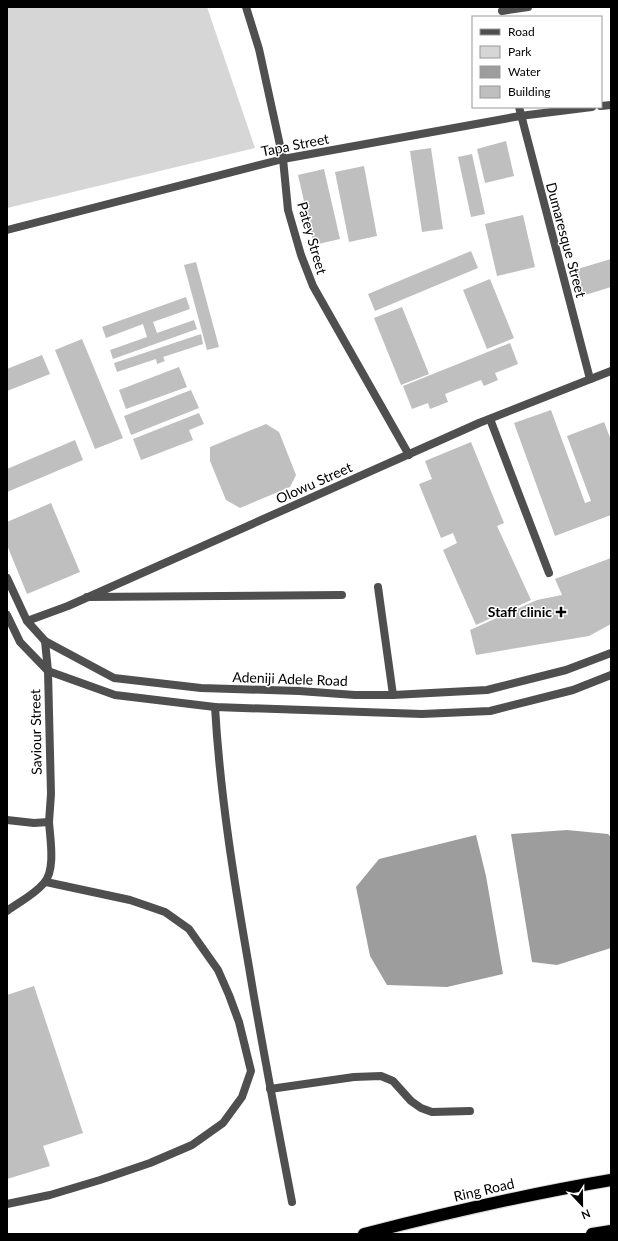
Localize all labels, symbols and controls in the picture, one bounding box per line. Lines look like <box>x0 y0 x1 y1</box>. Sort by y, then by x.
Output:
legend <box>472 16 602 108</box>
text: Road <box>508 24 535 39</box>
text: Park <box>508 44 532 59</box>
text: Water <box>508 64 541 79</box>
text: Building <box>508 84 551 99</box>
street label: Tapa Street <box>259 130 330 159</box>
street label: Dumaresque Street <box>543 180 590 299</box>
street label: Patey Street <box>294 200 331 276</box>
street label: Olowu Street <box>273 458 354 507</box>
place label: Staff clinic <box>488 603 552 620</box>
marker: Staff clinic <box>555 606 567 618</box>
street label: Adeniji Adele Road <box>232 668 348 689</box>
street label: Saviour Street <box>26 689 45 775</box>
street label: Ring Road <box>452 1174 516 1205</box>
north arrow <box>562 1185 602 1225</box>
text: N <box>580 1207 592 1222</box>

